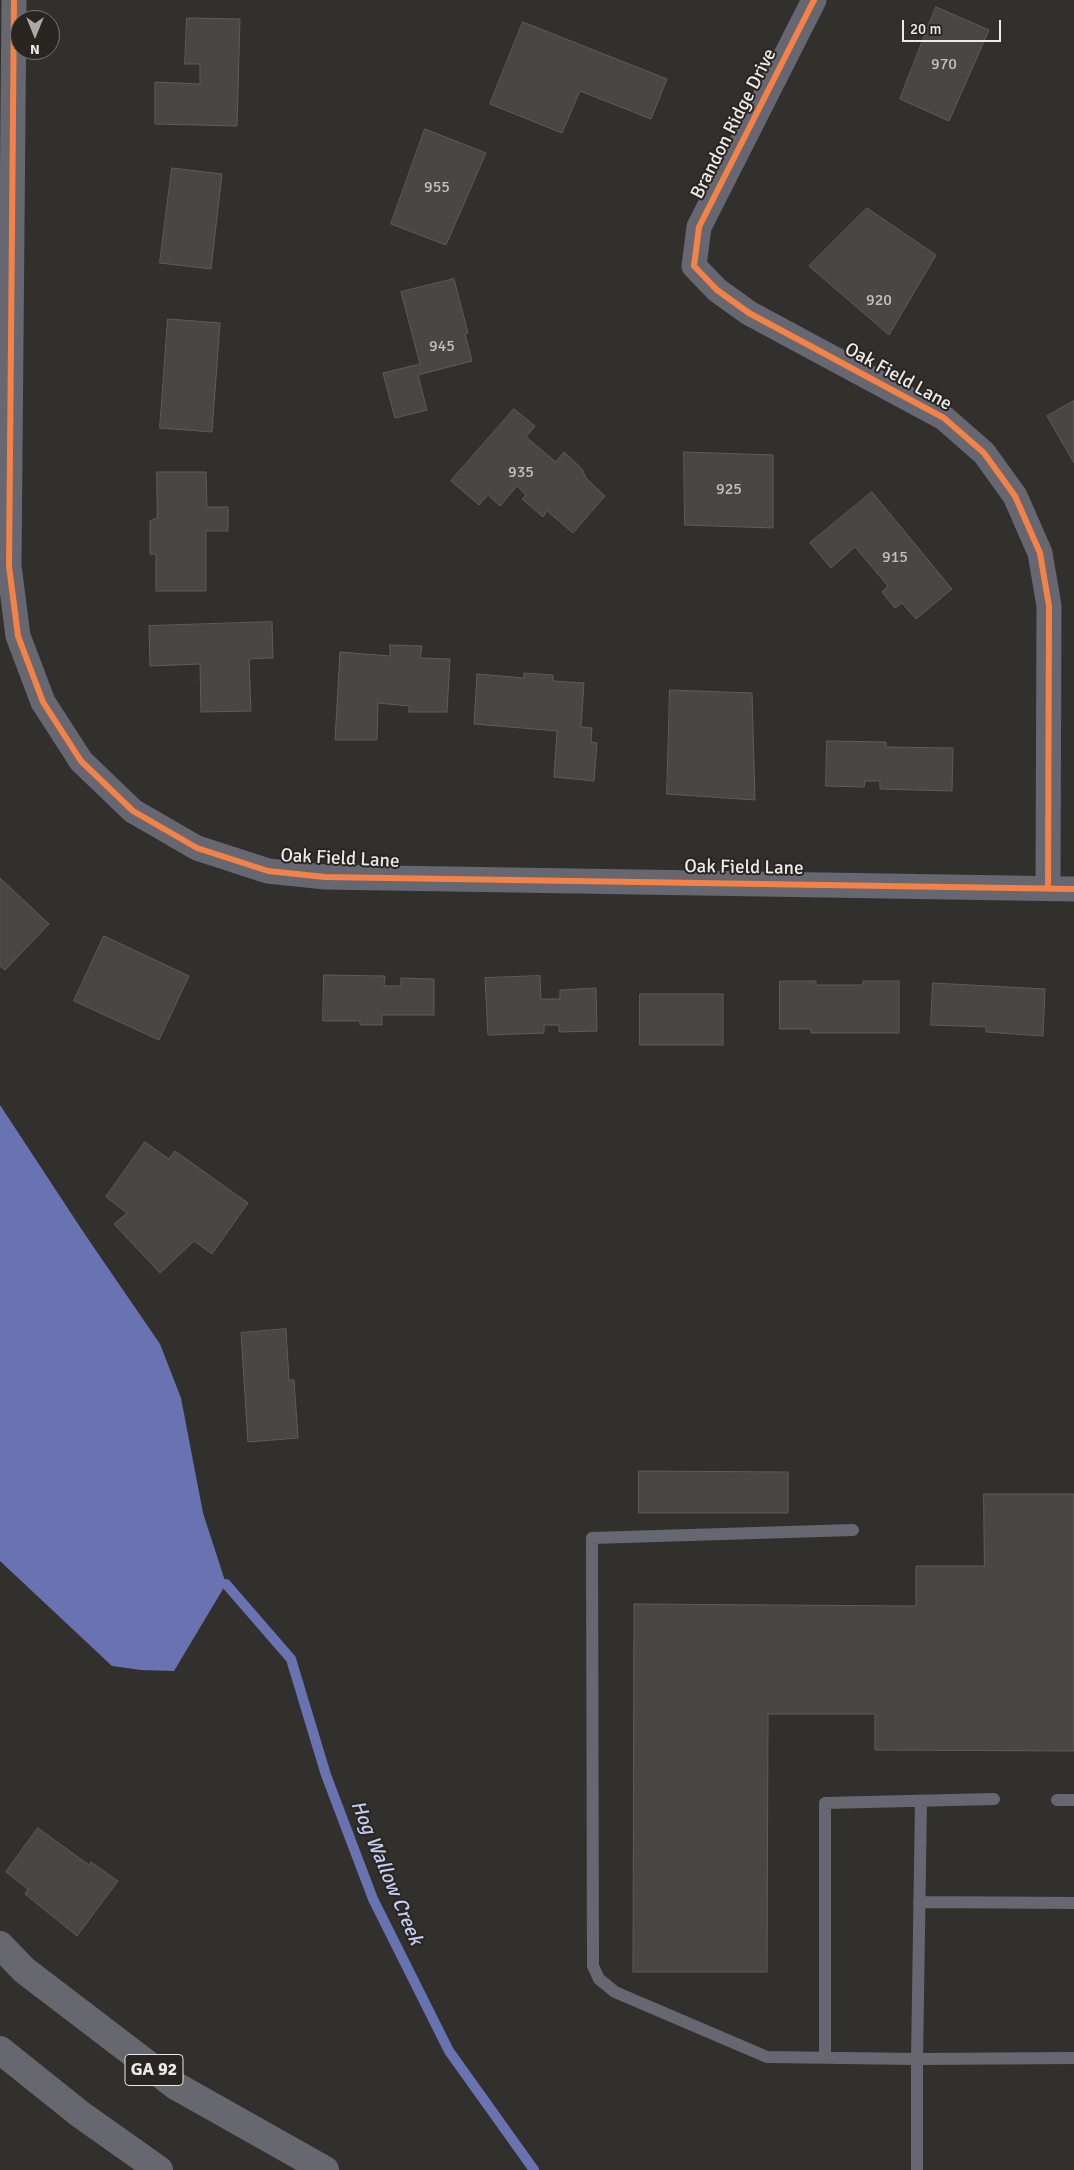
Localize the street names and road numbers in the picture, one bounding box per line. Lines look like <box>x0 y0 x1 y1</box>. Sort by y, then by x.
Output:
street label: Brandon Ridge Drive <box>686 45 782 203</box>
street label: Oak Field Lane <box>840 338 956 416</box>
street label: Oak Field Lane <box>280 844 400 874</box>
street label: Oak Field Lane <box>684 856 804 880</box>
road number: GA 92 <box>125 2054 183 2086</box>

